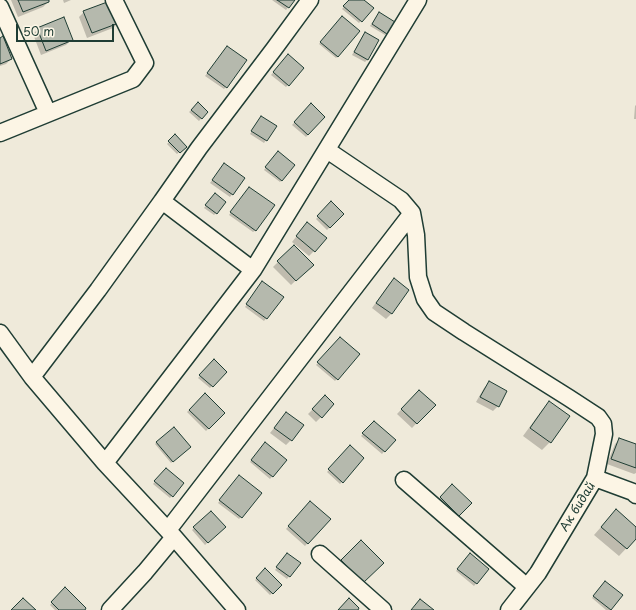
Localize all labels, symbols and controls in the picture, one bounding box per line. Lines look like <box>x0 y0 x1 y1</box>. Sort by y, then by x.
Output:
scale bar <box>18 16 116 42</box>
text: 50 m <box>23 22 54 40</box>
street label: Ак бидай <box>557 480 599 534</box>

